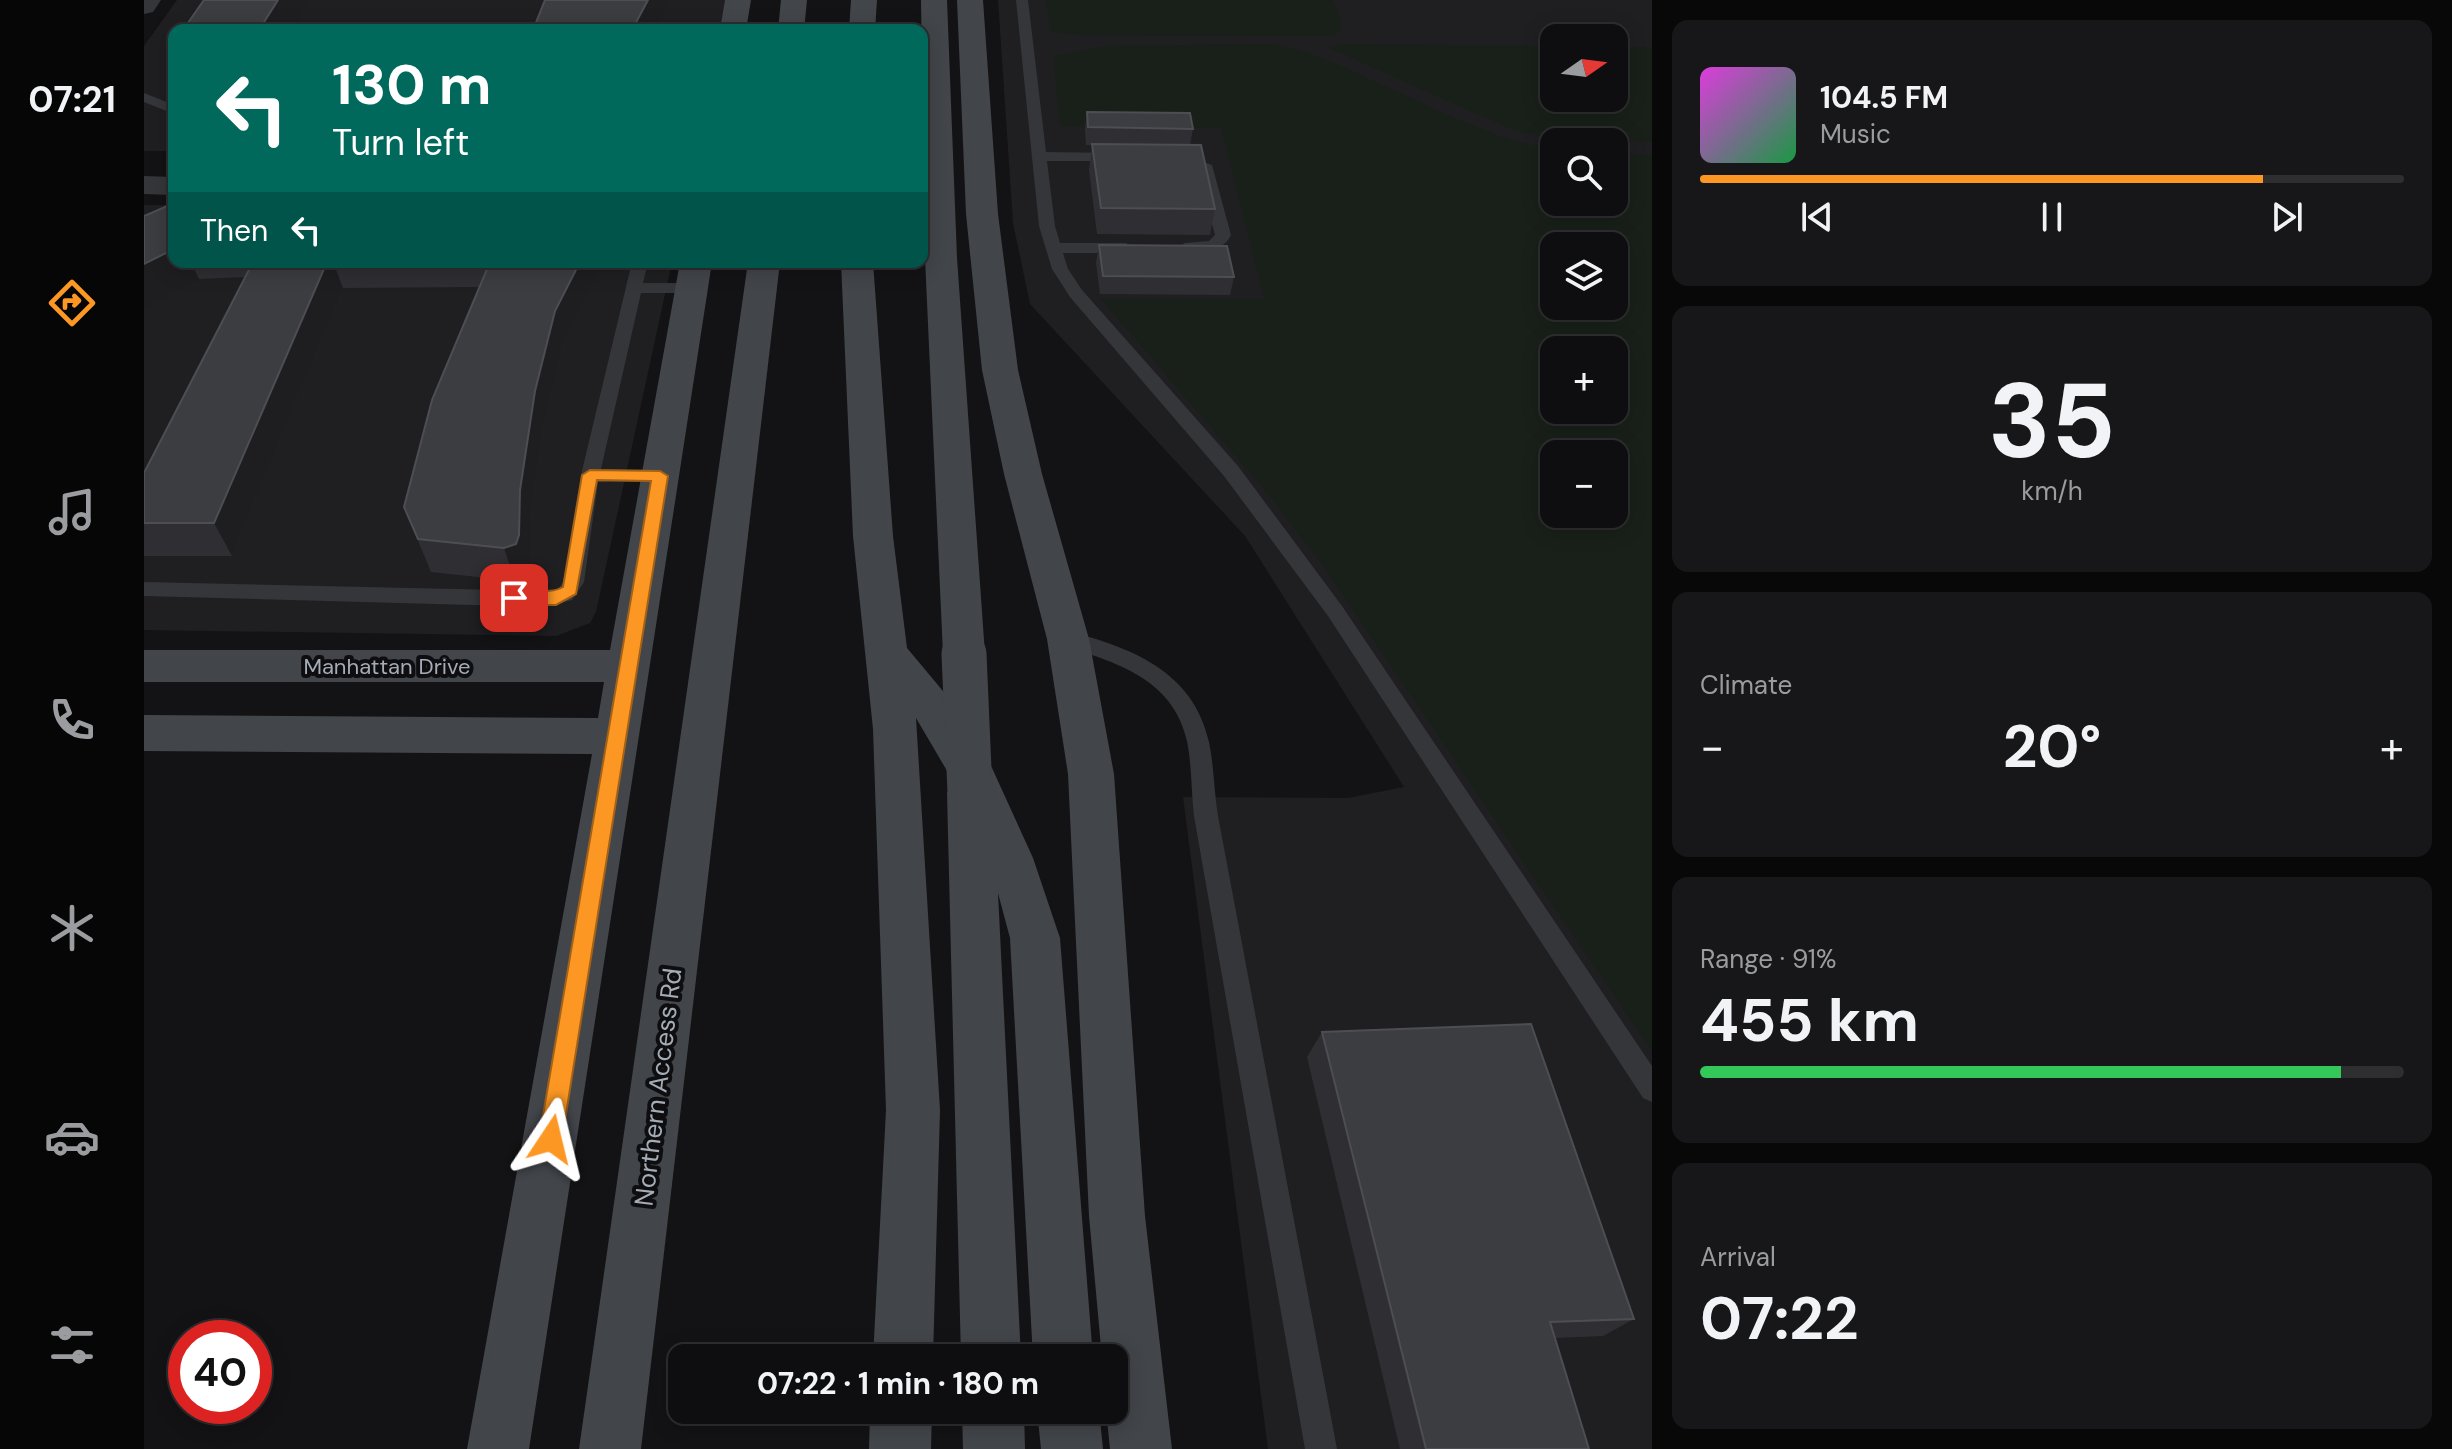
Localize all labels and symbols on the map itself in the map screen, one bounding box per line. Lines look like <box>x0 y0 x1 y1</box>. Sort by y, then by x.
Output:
north arrow <box>1540 24 1628 112</box>
pin <box>480 564 548 632</box>
street label: Manhattan Drive <box>303 652 471 681</box>
street label: Northern Access Rd <box>627 966 689 1208</box>
position arrow <box>509 1097 593 1181</box>
speed limit sign: 40 <box>168 1320 272 1424</box>

